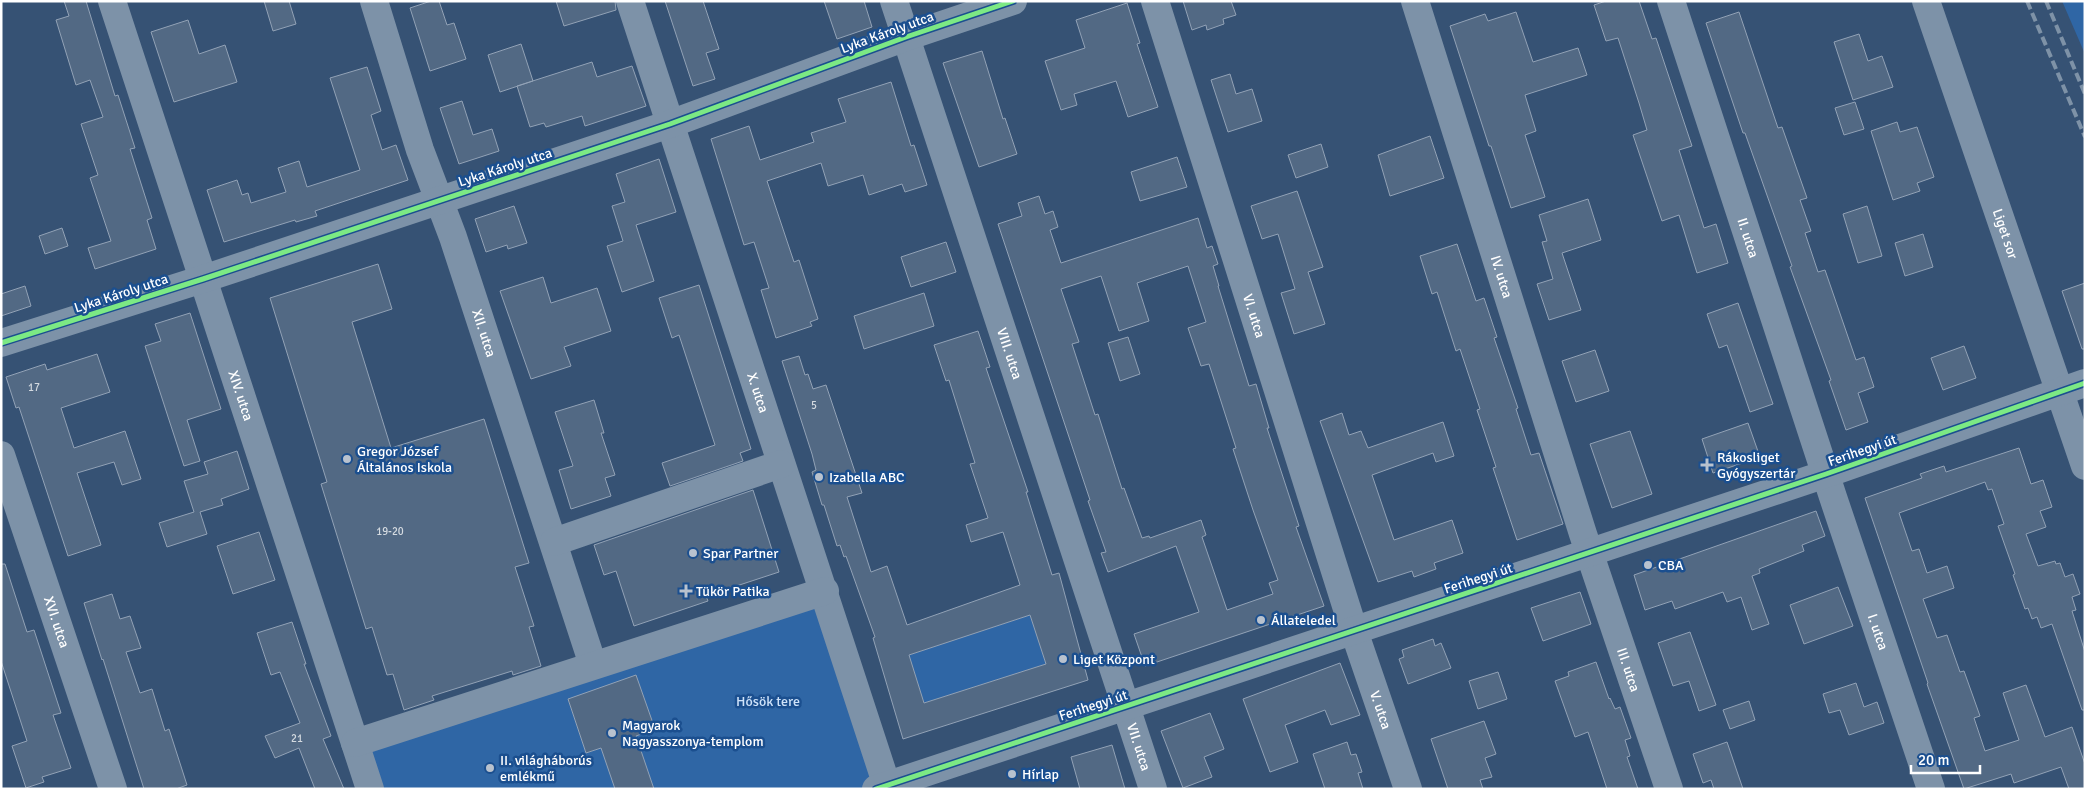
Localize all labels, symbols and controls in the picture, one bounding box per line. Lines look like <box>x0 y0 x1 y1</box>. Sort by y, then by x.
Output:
street label: Lyka Károly utca <box>838 8 936 57</box>
street label: Lyka Károly utca <box>456 144 554 191</box>
street label: Liget sor <box>1989 207 2022 262</box>
street label: II. utca <box>1733 216 1762 260</box>
street label: IV. utca <box>1487 253 1516 300</box>
street label: Lyka Károly utca <box>72 270 170 317</box>
street label: VI. utca <box>1239 292 1269 340</box>
street label: XII. utca <box>468 307 500 359</box>
street label: VIII. utca <box>993 326 1026 382</box>
street label: XIV. utca <box>224 368 257 423</box>
street label: X. utca <box>743 370 772 415</box>
house number: 17 <box>28 381 40 394</box>
house number: 5 <box>811 399 817 412</box>
street label: Ferihegyi út <box>1826 431 1899 470</box>
place label: Gregor József Általános Iskola <box>357 443 452 476</box>
place label: Rákosliget Gyógyszertár <box>1717 449 1796 482</box>
marker: Gregor József Általános Iskola <box>341 453 353 465</box>
marker: Rákosliget Gyógyszertár <box>1701 459 1713 471</box>
place label: Izabella ABC <box>829 469 905 486</box>
marker: Izabella ABC <box>813 471 825 483</box>
house number: 19-20 <box>376 525 404 538</box>
place label: Spar Partner <box>703 545 779 562</box>
marker: Spar Partner <box>687 547 699 559</box>
place label: CBA <box>1658 557 1684 574</box>
street label: Ferihegyi út <box>1442 559 1515 598</box>
marker: CBA <box>1642 559 1654 571</box>
place label: Tükör Patika <box>696 583 770 600</box>
marker: Tükör Patika <box>680 585 692 597</box>
street label: XVI. utca <box>40 594 73 650</box>
place label: Állateledel <box>1271 612 1336 629</box>
street label: I. utca <box>1864 612 1892 652</box>
marker: Állateledel <box>1255 614 1267 626</box>
street label: III. utca <box>1613 646 1644 694</box>
place label: Liget Központ <box>1073 651 1155 668</box>
marker: Liget Központ <box>1057 653 1069 665</box>
street label: Ferihegyi út <box>1057 686 1130 725</box>
street label: V. utca <box>1366 688 1395 732</box>
park label: Hősök tere <box>736 693 800 710</box>
place label: Magyarok Nagyasszonya-templom <box>622 717 764 750</box>
street label: VII. utca <box>1123 721 1154 773</box>
marker: Magyarok Nagyasszonya-templom <box>606 727 618 739</box>
house number: 21 <box>291 732 303 745</box>
scale bar <box>1911 742 1980 774</box>
text: 20 m <box>1918 751 1949 769</box>
place label: II. világháborús emlékmű <box>500 752 592 785</box>
marker: II. világháborús emlékmű <box>484 762 496 774</box>
place label: Hírlap <box>1022 766 1059 783</box>
marker: Hírlap <box>1006 768 1018 780</box>

